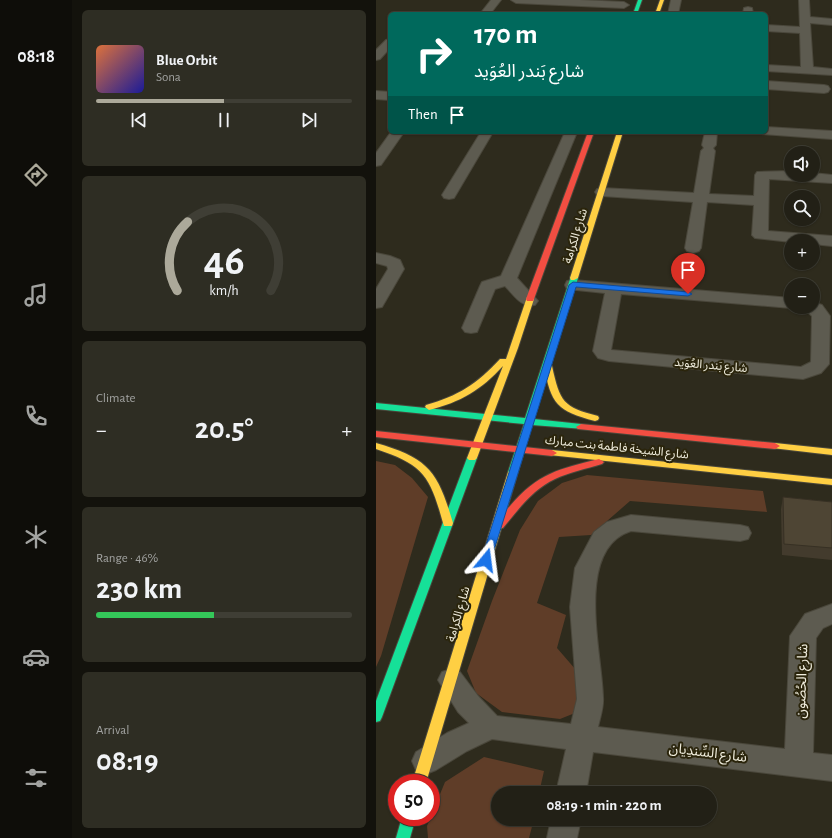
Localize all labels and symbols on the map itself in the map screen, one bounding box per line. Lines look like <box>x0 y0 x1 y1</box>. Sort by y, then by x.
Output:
street label: شارع الكرامة <box>561 207 592 266</box>
pin <box>671 253 705 294</box>
street label: شارع بَندر العُوَيد <box>674 356 748 377</box>
street label: شارع الشيخة فاطمة بنت مبارك <box>544 433 689 463</box>
position arrow <box>465 539 507 581</box>
street label: شارع الكرامة <box>444 585 474 644</box>
street label: شارع الحُصُون <box>794 643 813 719</box>
street label: شارع السِّندِيان <box>668 741 748 768</box>
speed limit sign: 50 <box>388 774 440 826</box>

